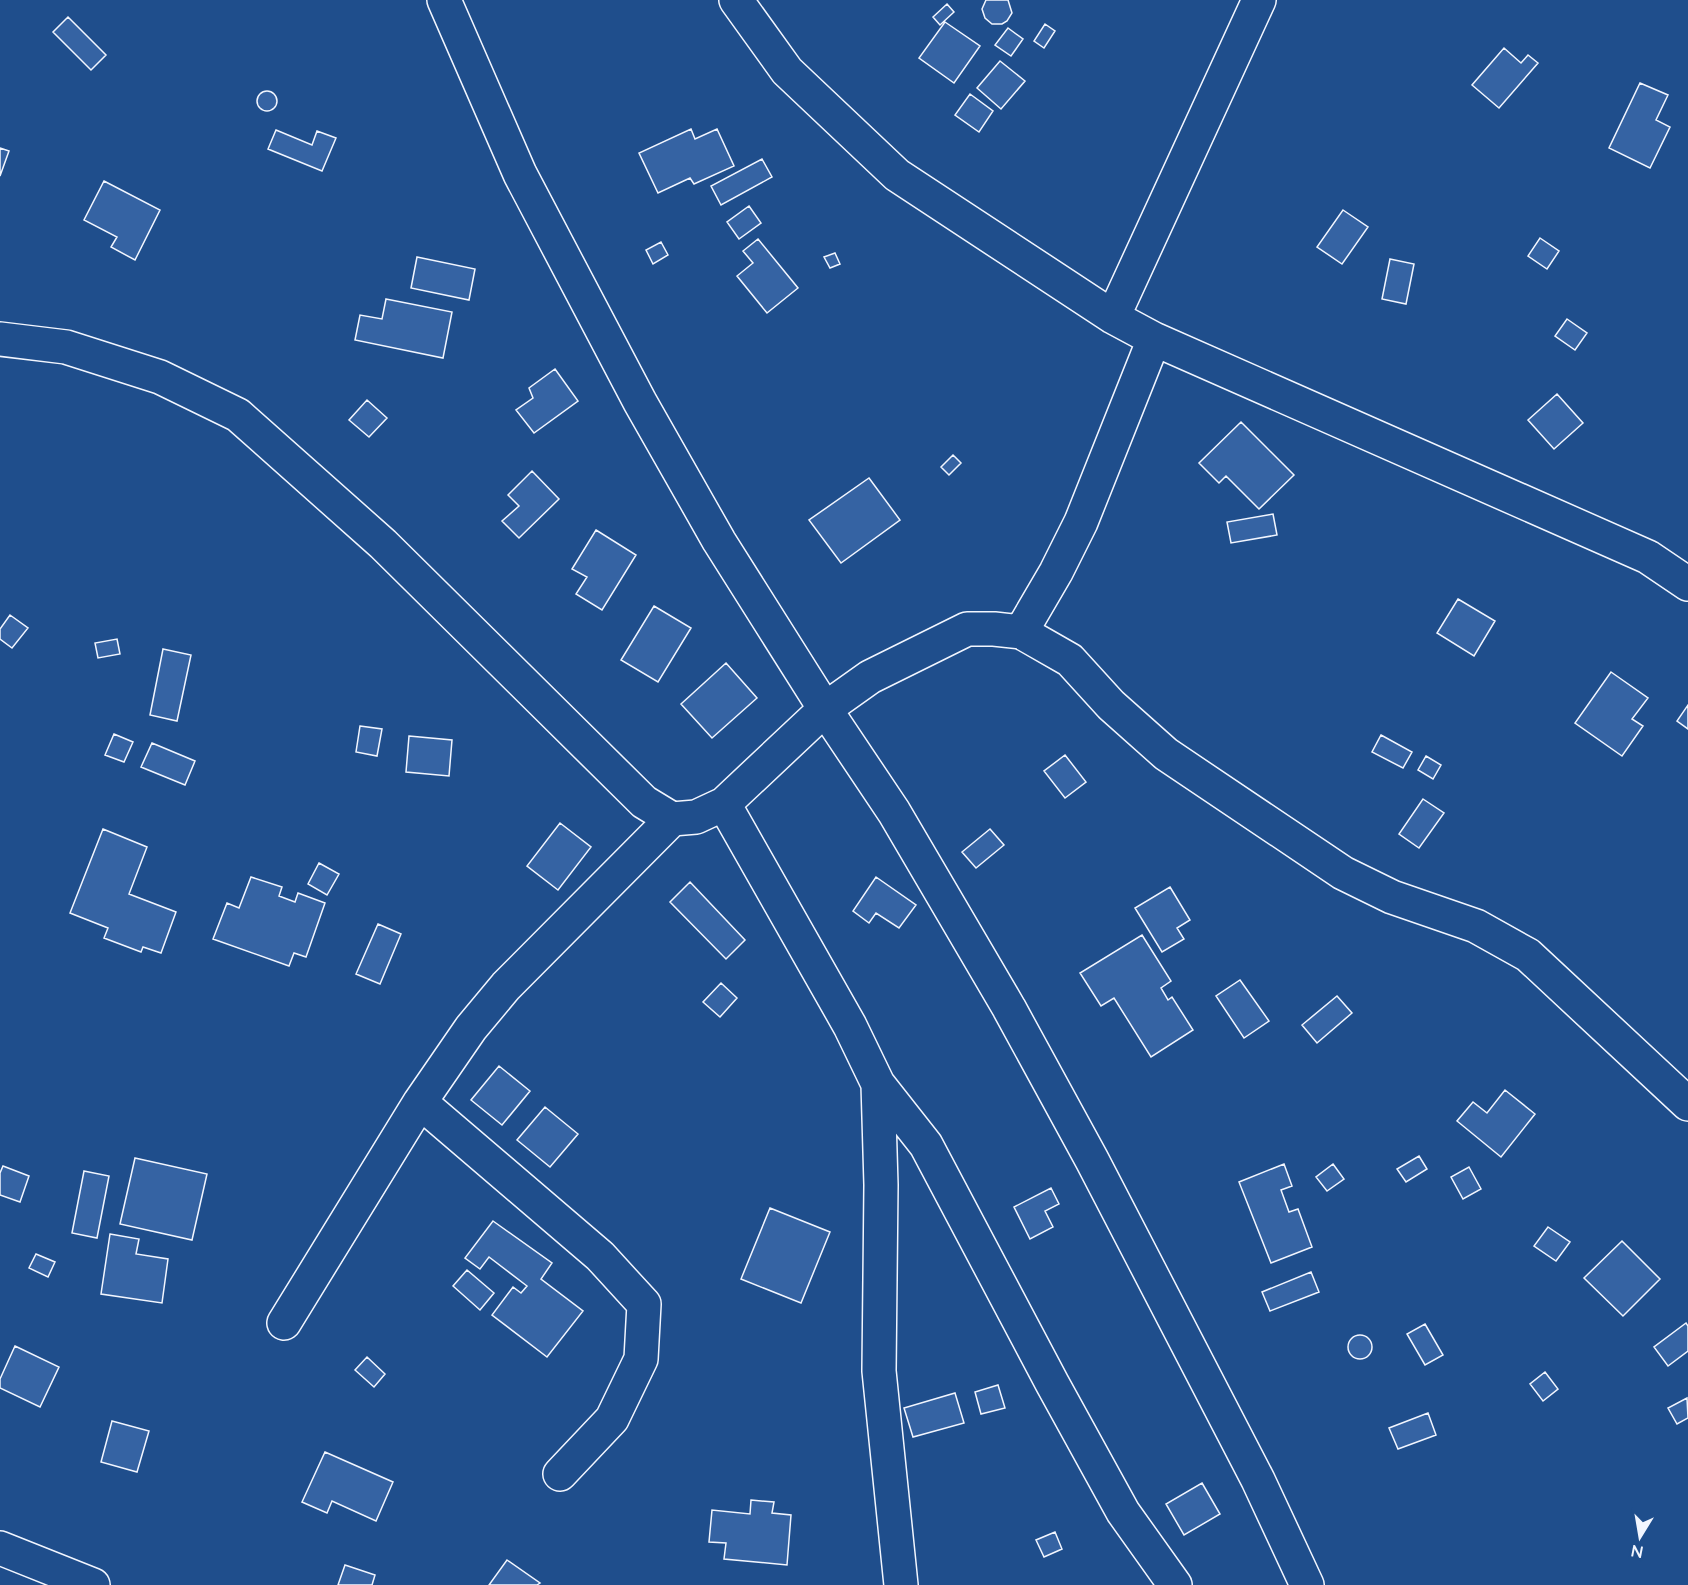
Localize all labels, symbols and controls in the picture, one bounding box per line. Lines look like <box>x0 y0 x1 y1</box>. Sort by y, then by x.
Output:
north arrow <box>1610 1507 1670 1567</box>
text: N <box>1629 1542 1645 1563</box>

